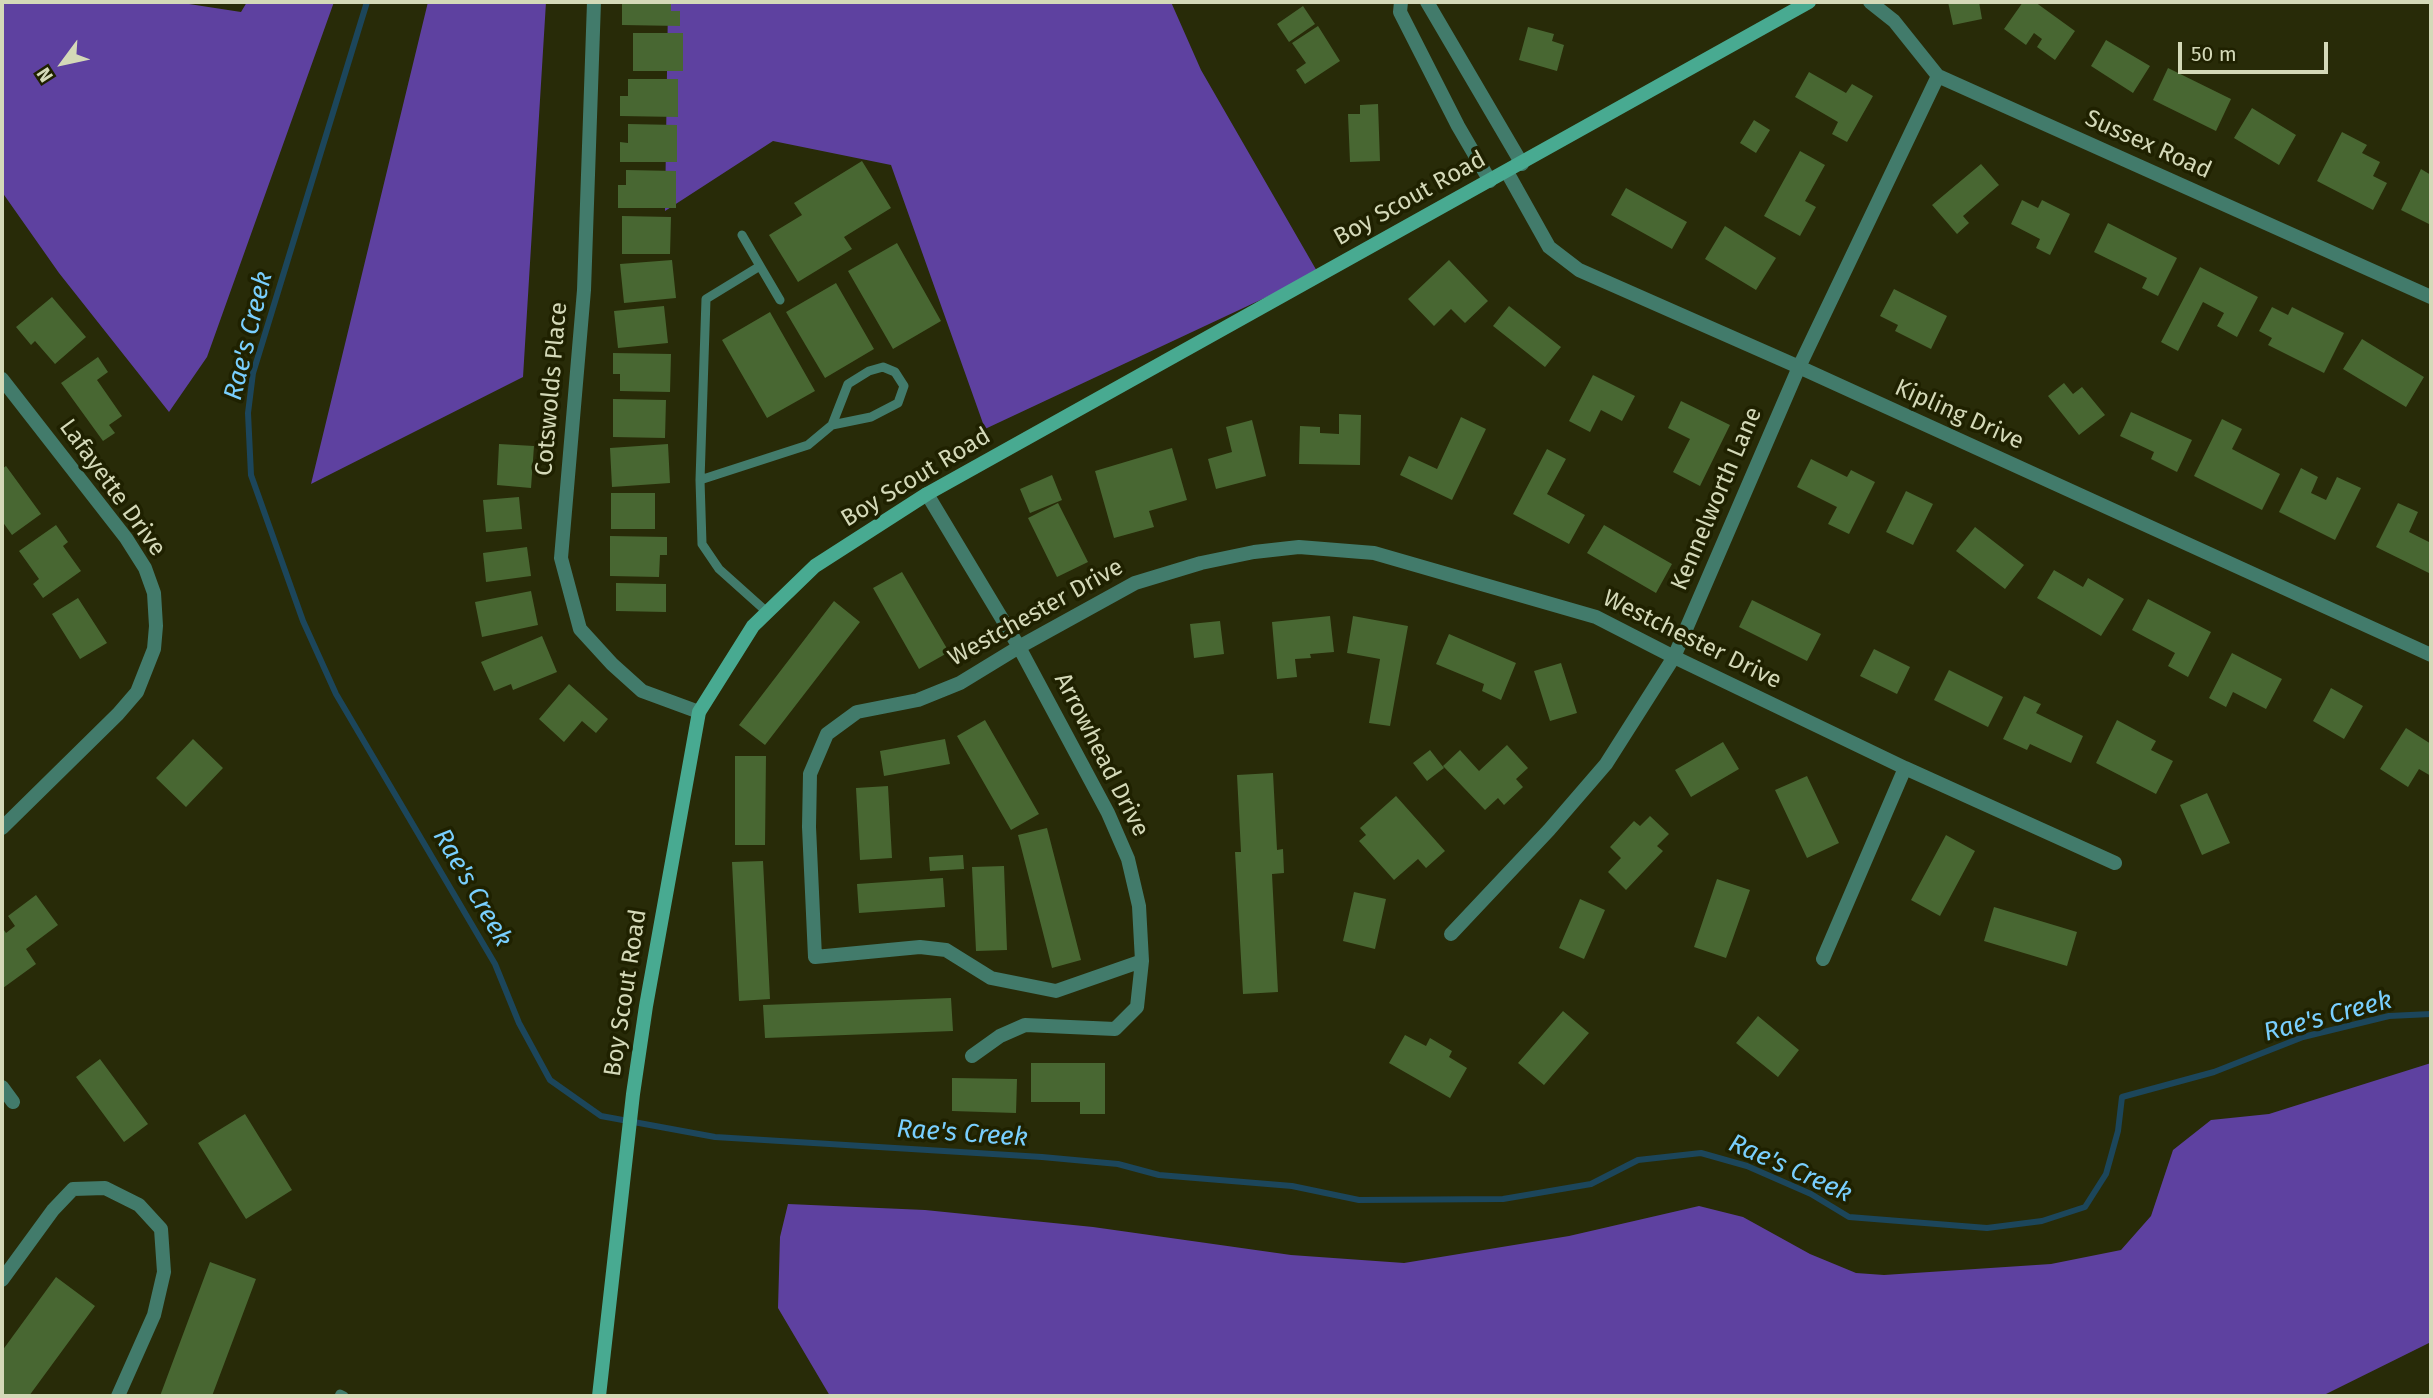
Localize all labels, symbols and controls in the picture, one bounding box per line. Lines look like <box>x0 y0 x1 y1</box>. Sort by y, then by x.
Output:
north arrow <box>28 28 98 98</box>
scale bar <box>2181 28 2332 72</box>
text: 50 m <box>2191 41 2237 67</box>
text: N <box>32 63 58 86</box>
street label: Sussex Road <box>2080 104 2216 186</box>
street label: Boy Scout Road <box>1329 145 1491 253</box>
water label: Rae's Creek <box>218 268 280 404</box>
street label: Cotswolds Place <box>530 301 574 477</box>
street label: Kipling Drive <box>1890 374 2028 456</box>
street label: Kennelworth Lane <box>1665 403 1769 595</box>
street label: Lafayette Drive <box>53 414 171 562</box>
street label: Boy Scout Road <box>836 422 996 534</box>
street label: Westchester Drive <box>944 553 1128 673</box>
street label: Westchester Drive <box>1598 584 1786 696</box>
street label: Arrowhead Drive <box>1047 668 1155 842</box>
water label: Rae's Creek <box>426 823 518 953</box>
street label: Boy Scout Road <box>599 907 653 1079</box>
water label: Rae's Creek <box>2260 985 2396 1049</box>
water label: Rae's Creek <box>895 1114 1029 1154</box>
water label: Rae's Creek <box>1724 1128 1856 1210</box>

